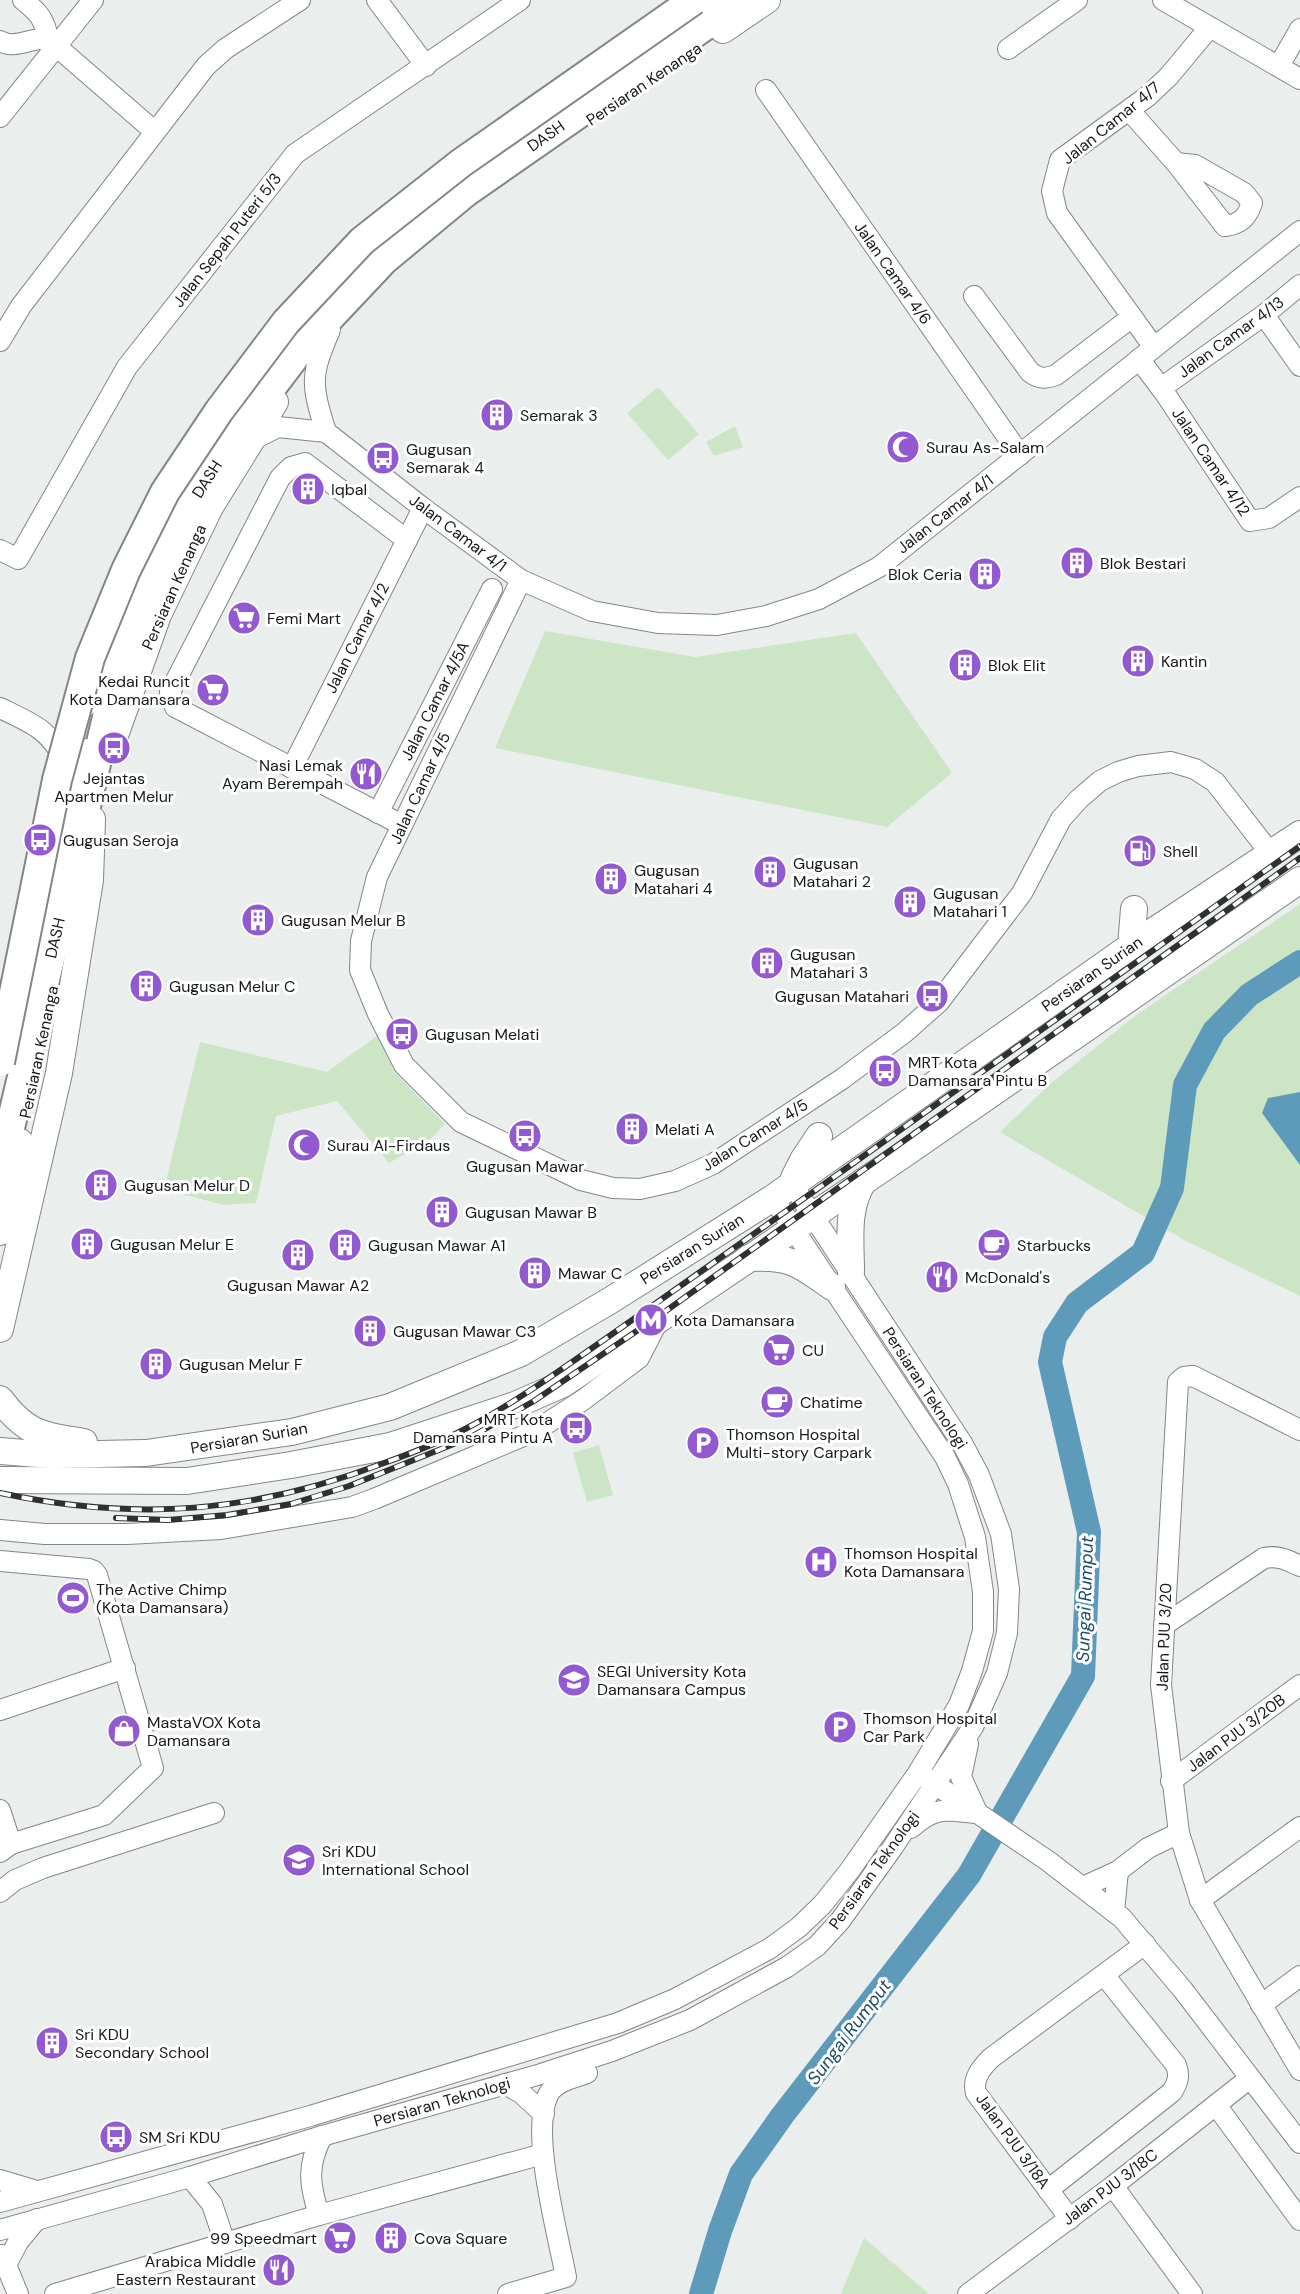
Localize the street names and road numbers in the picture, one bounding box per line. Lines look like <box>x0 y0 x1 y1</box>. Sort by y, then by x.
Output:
street label: Persiaran Kenanga <box>582 38 706 130</box>
street label: Jalan Camar 4/7 <box>1058 77 1164 169</box>
street label: DASH <box>523 116 569 156</box>
street label: Jalan Sepah Puteri 5/3 <box>168 169 286 311</box>
street label: Jalan Camar 4/6 <box>850 217 936 329</box>
street label: Jalan Camar 4/13 <box>1174 291 1288 383</box>
street label: Jalan Camar 4/12 <box>1167 404 1255 520</box>
street label: DASH <box>187 456 227 502</box>
street label: Jalan Camar 4/1 <box>893 470 997 558</box>
street label: Jalan Camar 4/1 <box>405 489 511 577</box>
street label: Persiaran Kenanga <box>137 521 211 653</box>
street label: Jalan Camar 4/2 <box>320 579 394 697</box>
street label: Jalan Camar 4/5A <box>396 638 474 764</box>
street label: Jalan Camar 4/5 <box>385 729 455 847</box>
street label: DASH <box>40 916 70 960</box>
street label: Persiaran Surian <box>1037 931 1147 1017</box>
street label: Persiaran Kenanga <box>15 984 63 1120</box>
street label: Jalan Camar 4/5 <box>698 1094 812 1176</box>
street label: Persiaran Surian <box>636 1209 748 1289</box>
street label: Persiaran Teknologi <box>878 1323 972 1453</box>
street label: Persiaran Surian <box>189 1417 309 1459</box>
street label: Jalan PJU 3/20 <box>1152 1583 1176 1691</box>
street label: Jalan PJU 3/20B <box>1183 1689 1289 1777</box>
street label: Persiaran Teknologi <box>824 1807 924 1933</box>
street label: Persiaran Teknologi <box>371 2072 513 2132</box>
street label: Jalan PJU 3/18A <box>971 2089 1055 2193</box>
street label: Jalan PJU 3/18C <box>1058 2144 1162 2230</box>

